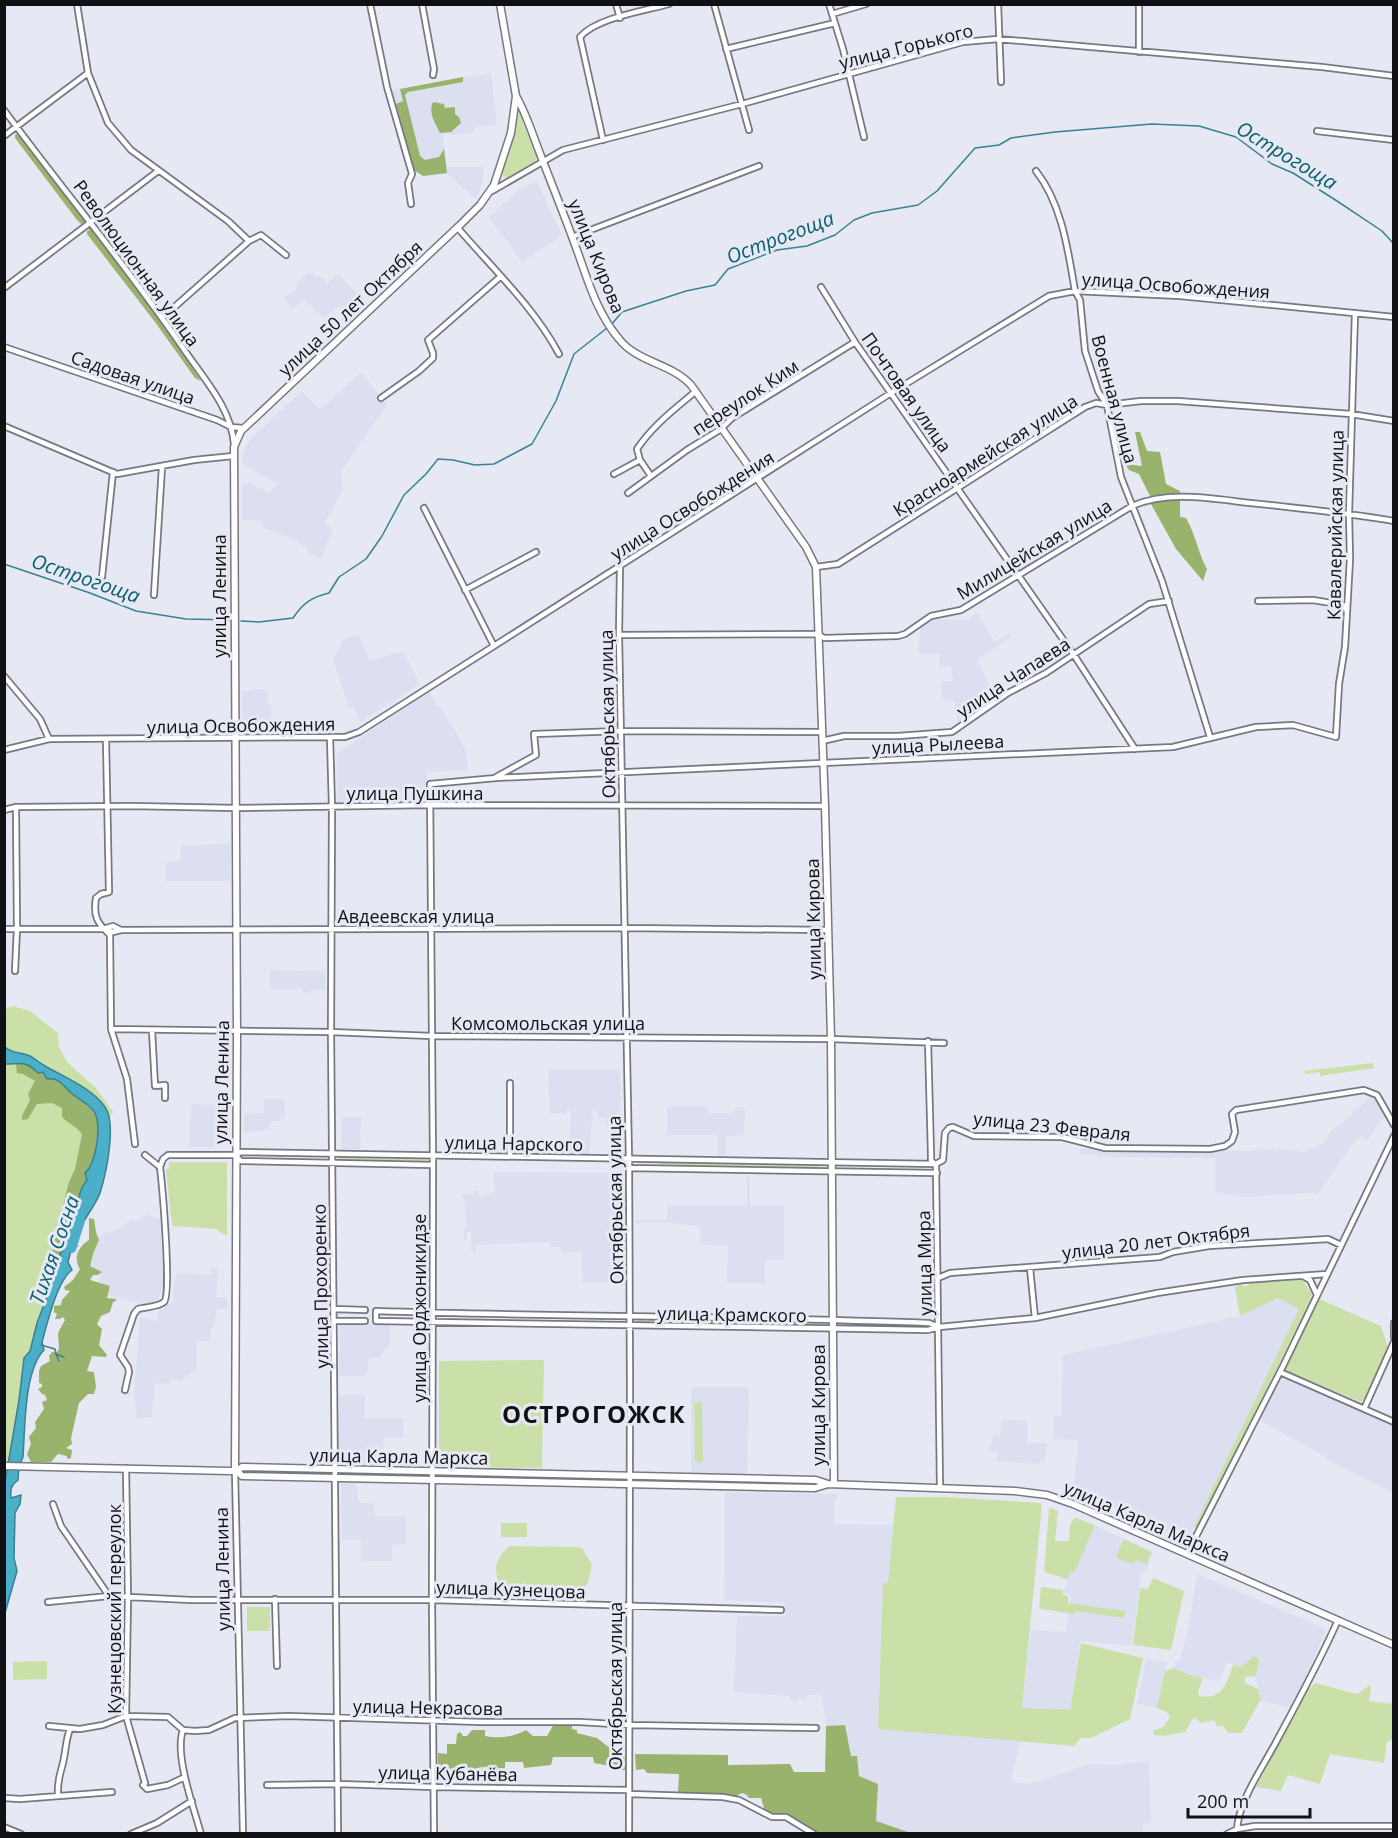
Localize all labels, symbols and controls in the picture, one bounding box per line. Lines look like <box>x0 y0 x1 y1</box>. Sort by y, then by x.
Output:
street label: улица Горького <box>837 18 975 74</box>
water label: Острогоща <box>1232 114 1342 196</box>
street label: Революционная улица <box>68 175 206 351</box>
street label: улица Кирова <box>563 195 631 317</box>
water label: Острогоща <box>722 204 838 270</box>
street label: улица 50 лет Октября <box>273 235 427 381</box>
street label: улица Освобождения <box>1081 266 1271 304</box>
street label: Почтовая улица <box>857 327 957 457</box>
street label: Военная улица <box>1086 332 1144 466</box>
street label: Садовая улица <box>68 345 198 409</box>
street label: переулок Ким <box>687 354 803 440</box>
street label: Красноармейская улица <box>888 388 1082 522</box>
street label: Кавалерийская улица <box>1321 430 1349 620</box>
street label: улица Освобождения <box>606 445 778 565</box>
street label: Милицейская улица <box>952 493 1116 605</box>
street label: улица Ленина <box>207 534 231 658</box>
water label: Острогоща <box>28 547 144 609</box>
street label: Октябрьская улица <box>594 629 620 799</box>
street label: улица Чапаева <box>952 631 1074 723</box>
street label: улица Освобождения <box>147 711 335 739</box>
street label: улица Рылеева <box>871 729 1005 759</box>
street label: улица Пушкина <box>347 781 483 805</box>
street label: улица Кирова <box>800 858 826 980</box>
street label: Авдеевская улица <box>337 904 495 928</box>
street label: Комсомольская улица <box>451 1011 645 1035</box>
street label: улица Ленина <box>208 1020 234 1144</box>
street label: улица 23 Февраля <box>972 1106 1132 1146</box>
street label: Октябрьская улица <box>602 1115 628 1285</box>
street label: улица Нарского <box>445 1130 583 1156</box>
water label: Тихая Сосна <box>23 1192 85 1308</box>
street label: улица Прохоренко <box>307 1204 333 1368</box>
street label: улица Мира <box>911 1210 937 1316</box>
street label: улица Орджоникидзе <box>407 1214 431 1402</box>
street label: улица 20 лет Октября <box>1061 1218 1251 1264</box>
street label: улица Крамского <box>657 1301 807 1327</box>
street label: улица Кирова <box>806 1344 830 1466</box>
district label: ОСТРОГОЖСК <box>502 1397 686 1430</box>
street label: улица Карла Маркса <box>309 1442 489 1470</box>
street label: улица Карла Маркса <box>1060 1475 1234 1567</box>
street label: Кузнецовский переулок <box>102 1503 126 1714</box>
street label: улица Ленина <box>209 1507 235 1631</box>
street label: улица Кузнецова <box>436 1574 586 1604</box>
street label: Октябрьская улица <box>603 1602 627 1770</box>
street label: улица Некрасова <box>353 1694 503 1720</box>
street label: улица Кубанёва <box>378 1760 518 1786</box>
scale bar <box>1188 1781 1310 1819</box>
text: 200 m <box>1197 1789 1249 1813</box>

